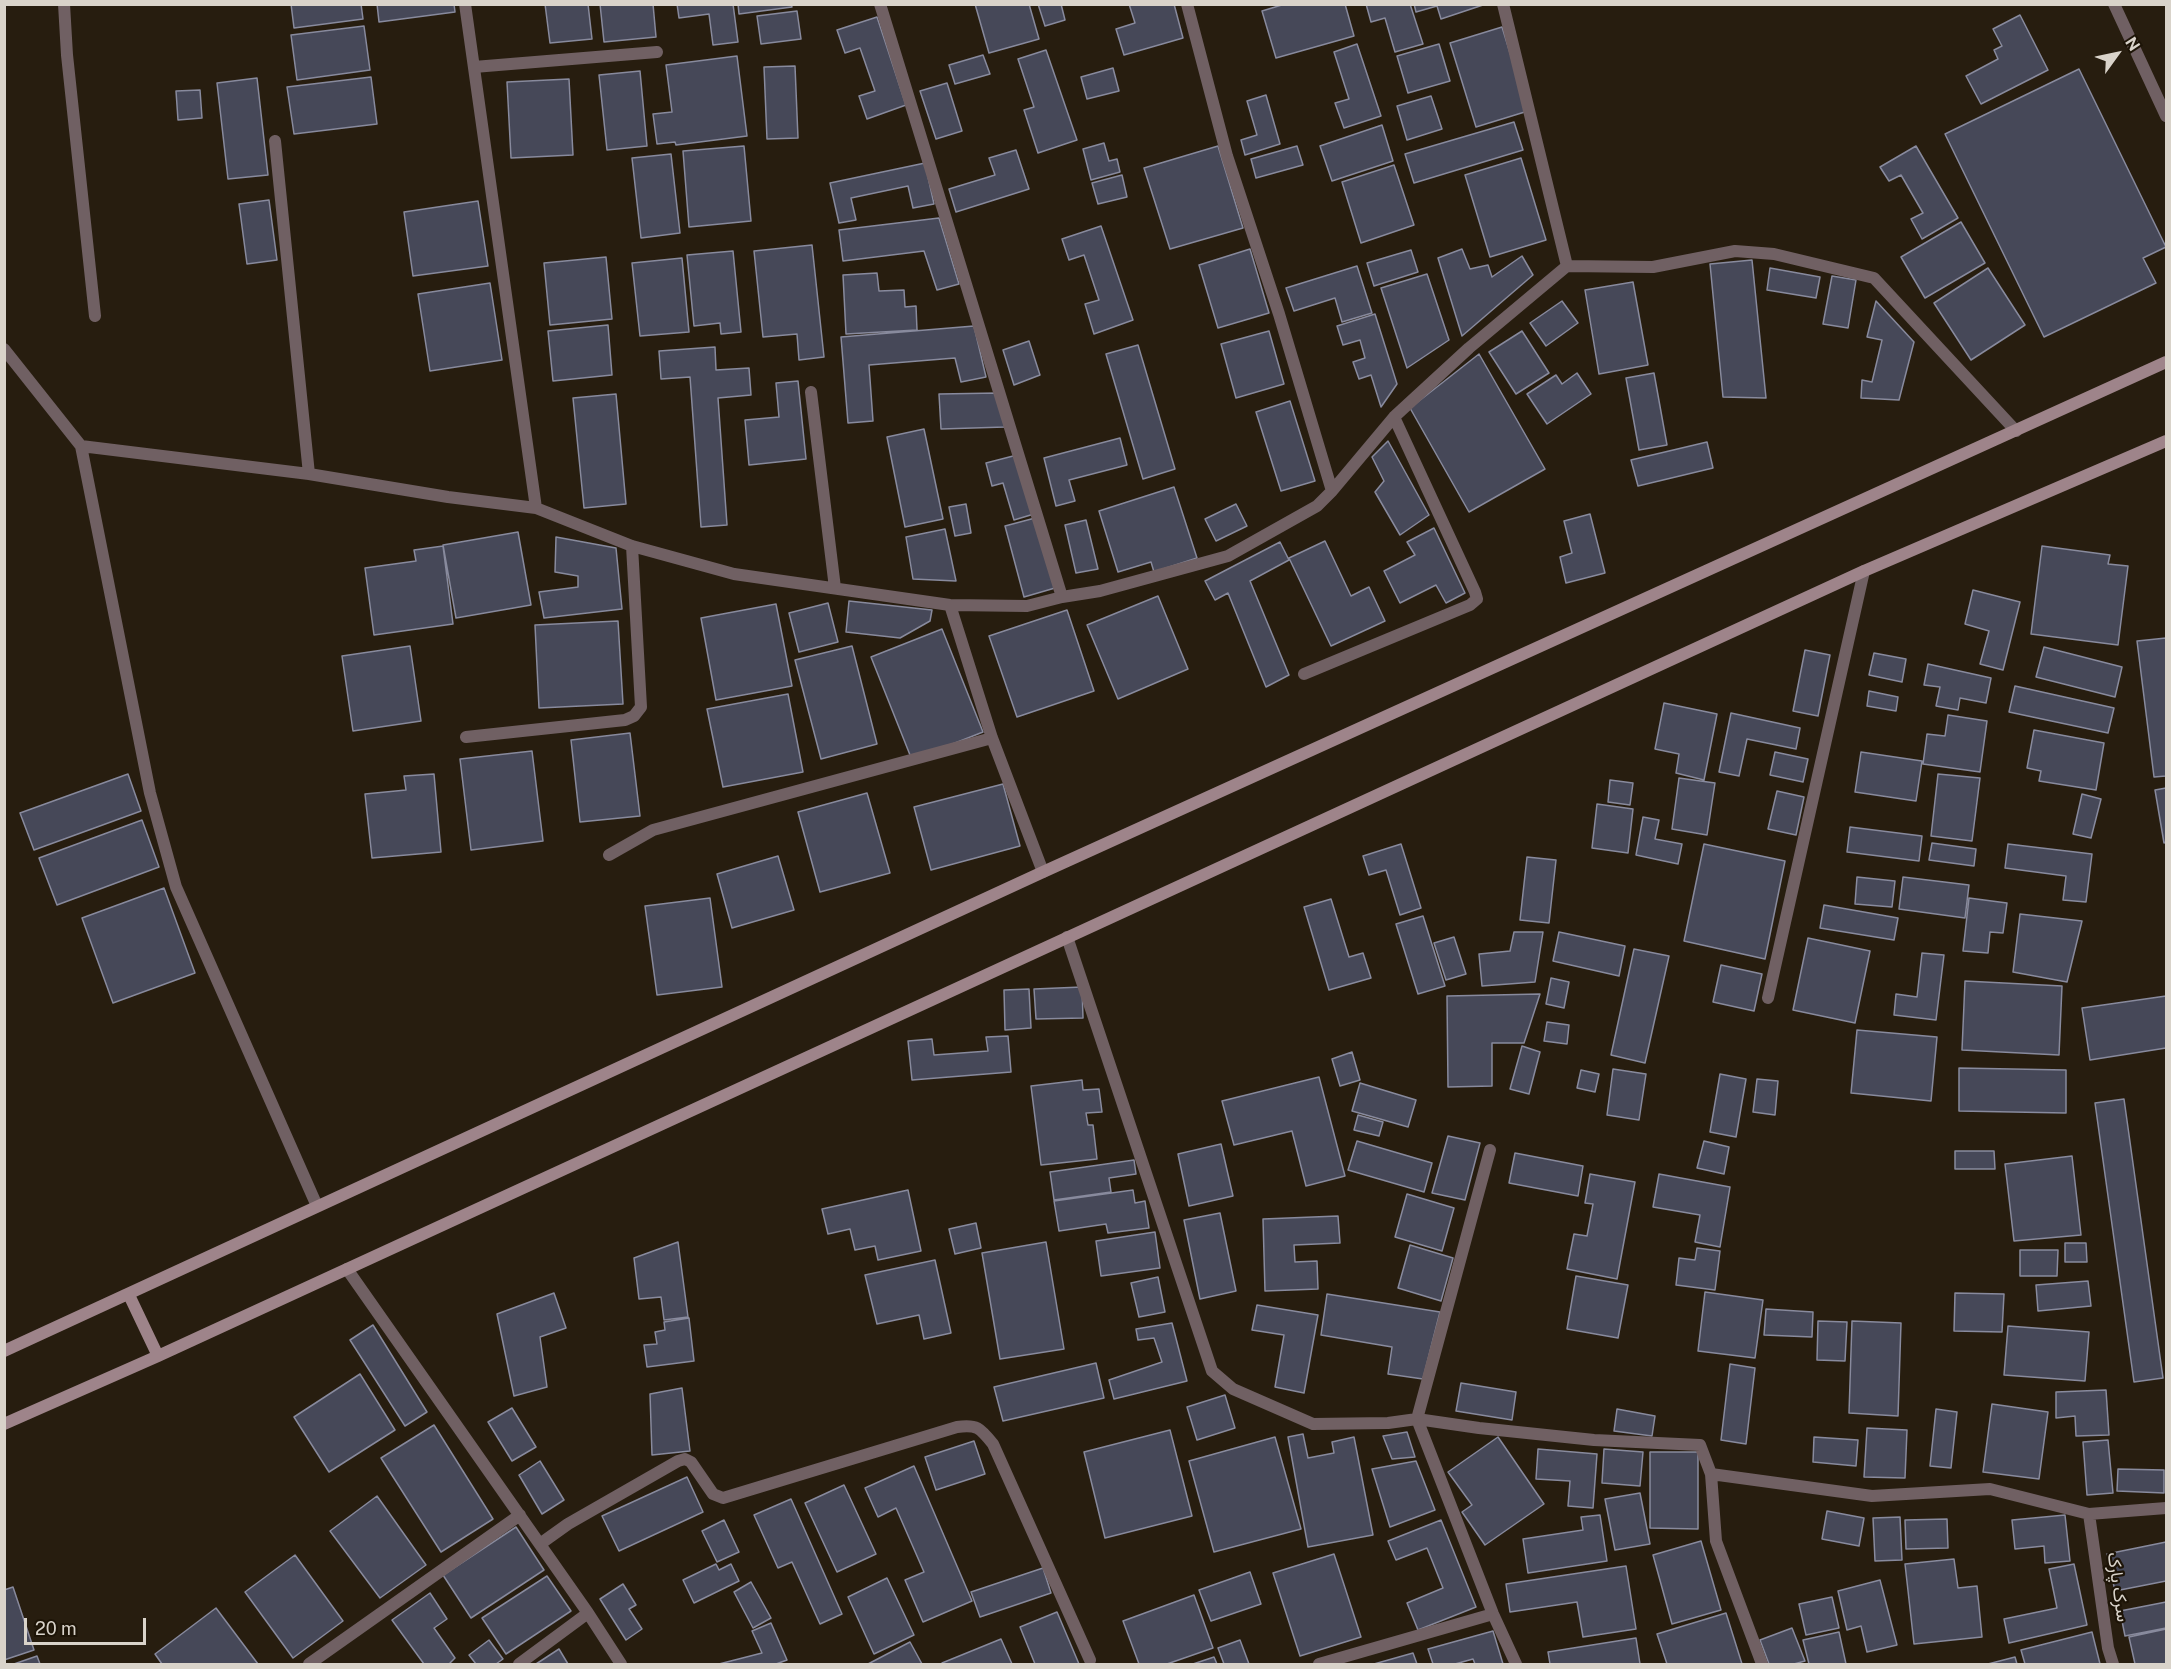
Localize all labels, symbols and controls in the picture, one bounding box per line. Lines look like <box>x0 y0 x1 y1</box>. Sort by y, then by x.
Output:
north arrow <box>2087 24 2147 84</box>
text: N <box>2121 33 2144 54</box>
street label: سرک پارک <box>2102 1551 2134 1623</box>
scale bar <box>27 1606 148 1644</box>
text: 20 m <box>35 1618 77 1639</box>

